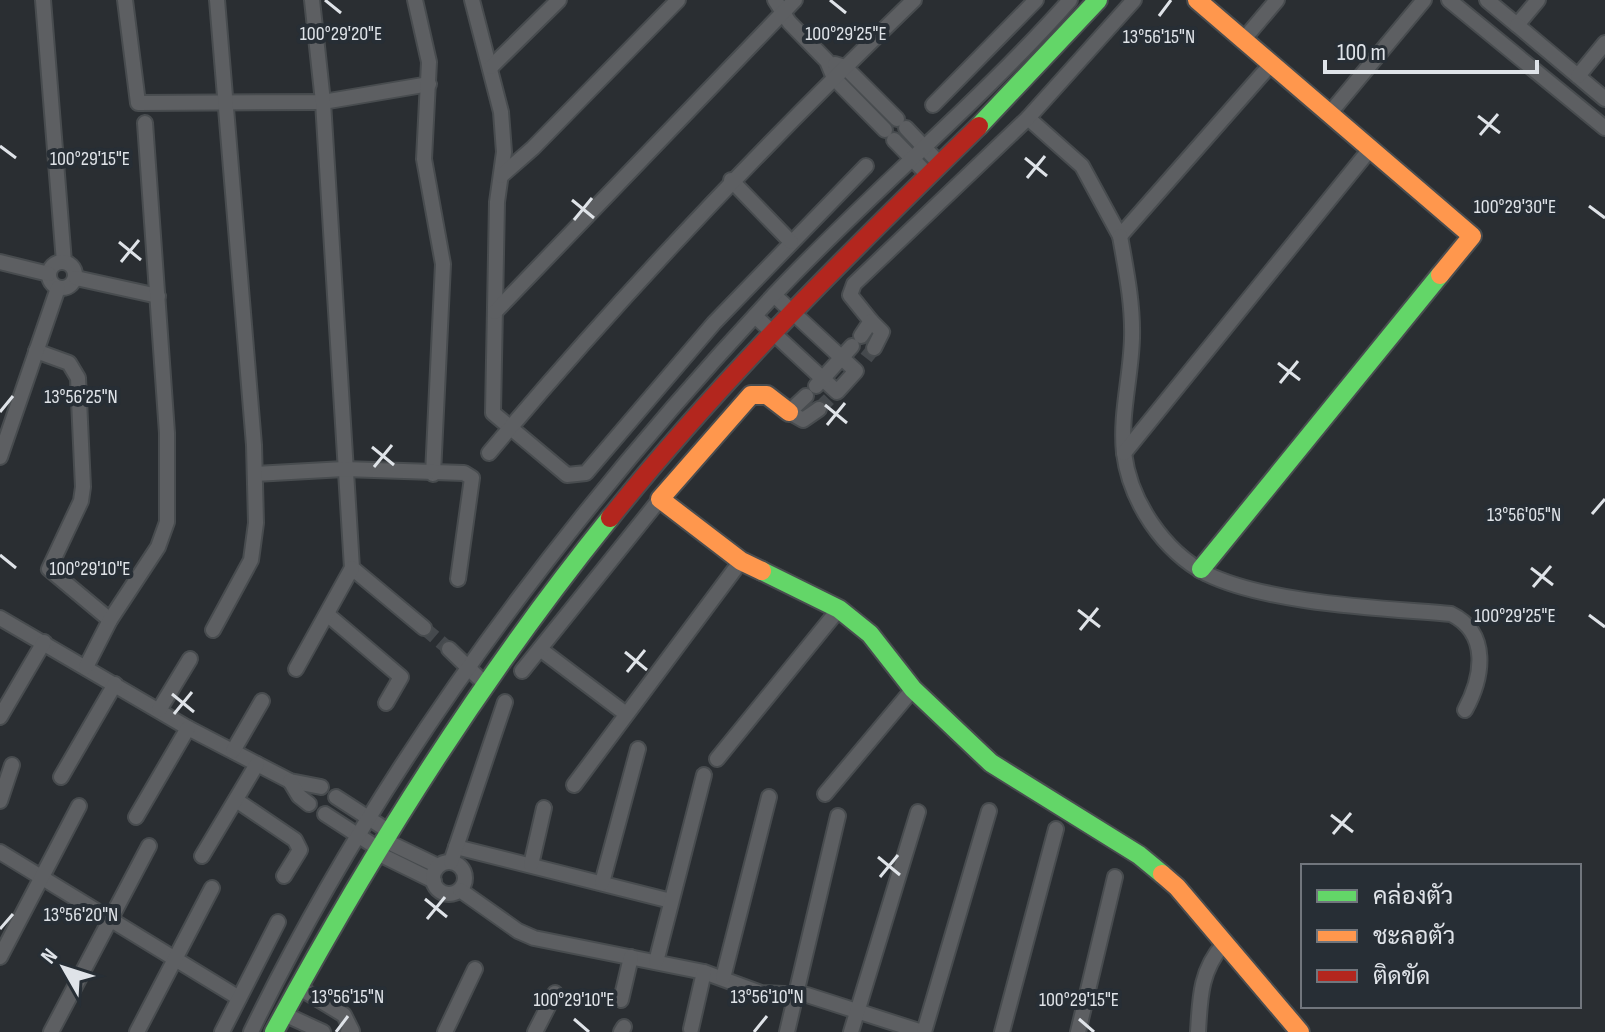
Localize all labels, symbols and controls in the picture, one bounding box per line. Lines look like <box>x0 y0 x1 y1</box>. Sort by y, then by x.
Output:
text: 100°29'20"E <box>300 22 382 46</box>
text: 100°29'25"E <box>805 22 887 46</box>
scale bar <box>1325 24 1537 74</box>
text: 13°56'15"N <box>1123 25 1195 49</box>
text: 100 m <box>1337 38 1386 67</box>
text: 100°29'15"E <box>50 147 130 171</box>
text: 100°29'30"E <box>1474 195 1556 219</box>
text: 13°56'25"N <box>44 385 118 409</box>
text: 13°56'05"N <box>1487 503 1561 527</box>
text: 100°29'10"E <box>49 557 131 581</box>
text: 100°29'25"E <box>1474 604 1556 628</box>
legend <box>1301 864 1581 1008</box>
text: คล่องตัว <box>1373 882 1453 911</box>
text: 13°56'20"N <box>44 903 118 927</box>
text: ชะลอตัว <box>1373 922 1455 951</box>
north arrow <box>24 928 104 1008</box>
text: N <box>35 943 64 969</box>
text: ติดขัด <box>1373 962 1430 991</box>
text: 13°56'15"N <box>312 985 384 1009</box>
text: 13°56'10"N <box>730 985 804 1009</box>
text: 100°29'10"E <box>533 988 615 1012</box>
text: 100°29'15"E <box>1039 988 1119 1012</box>

